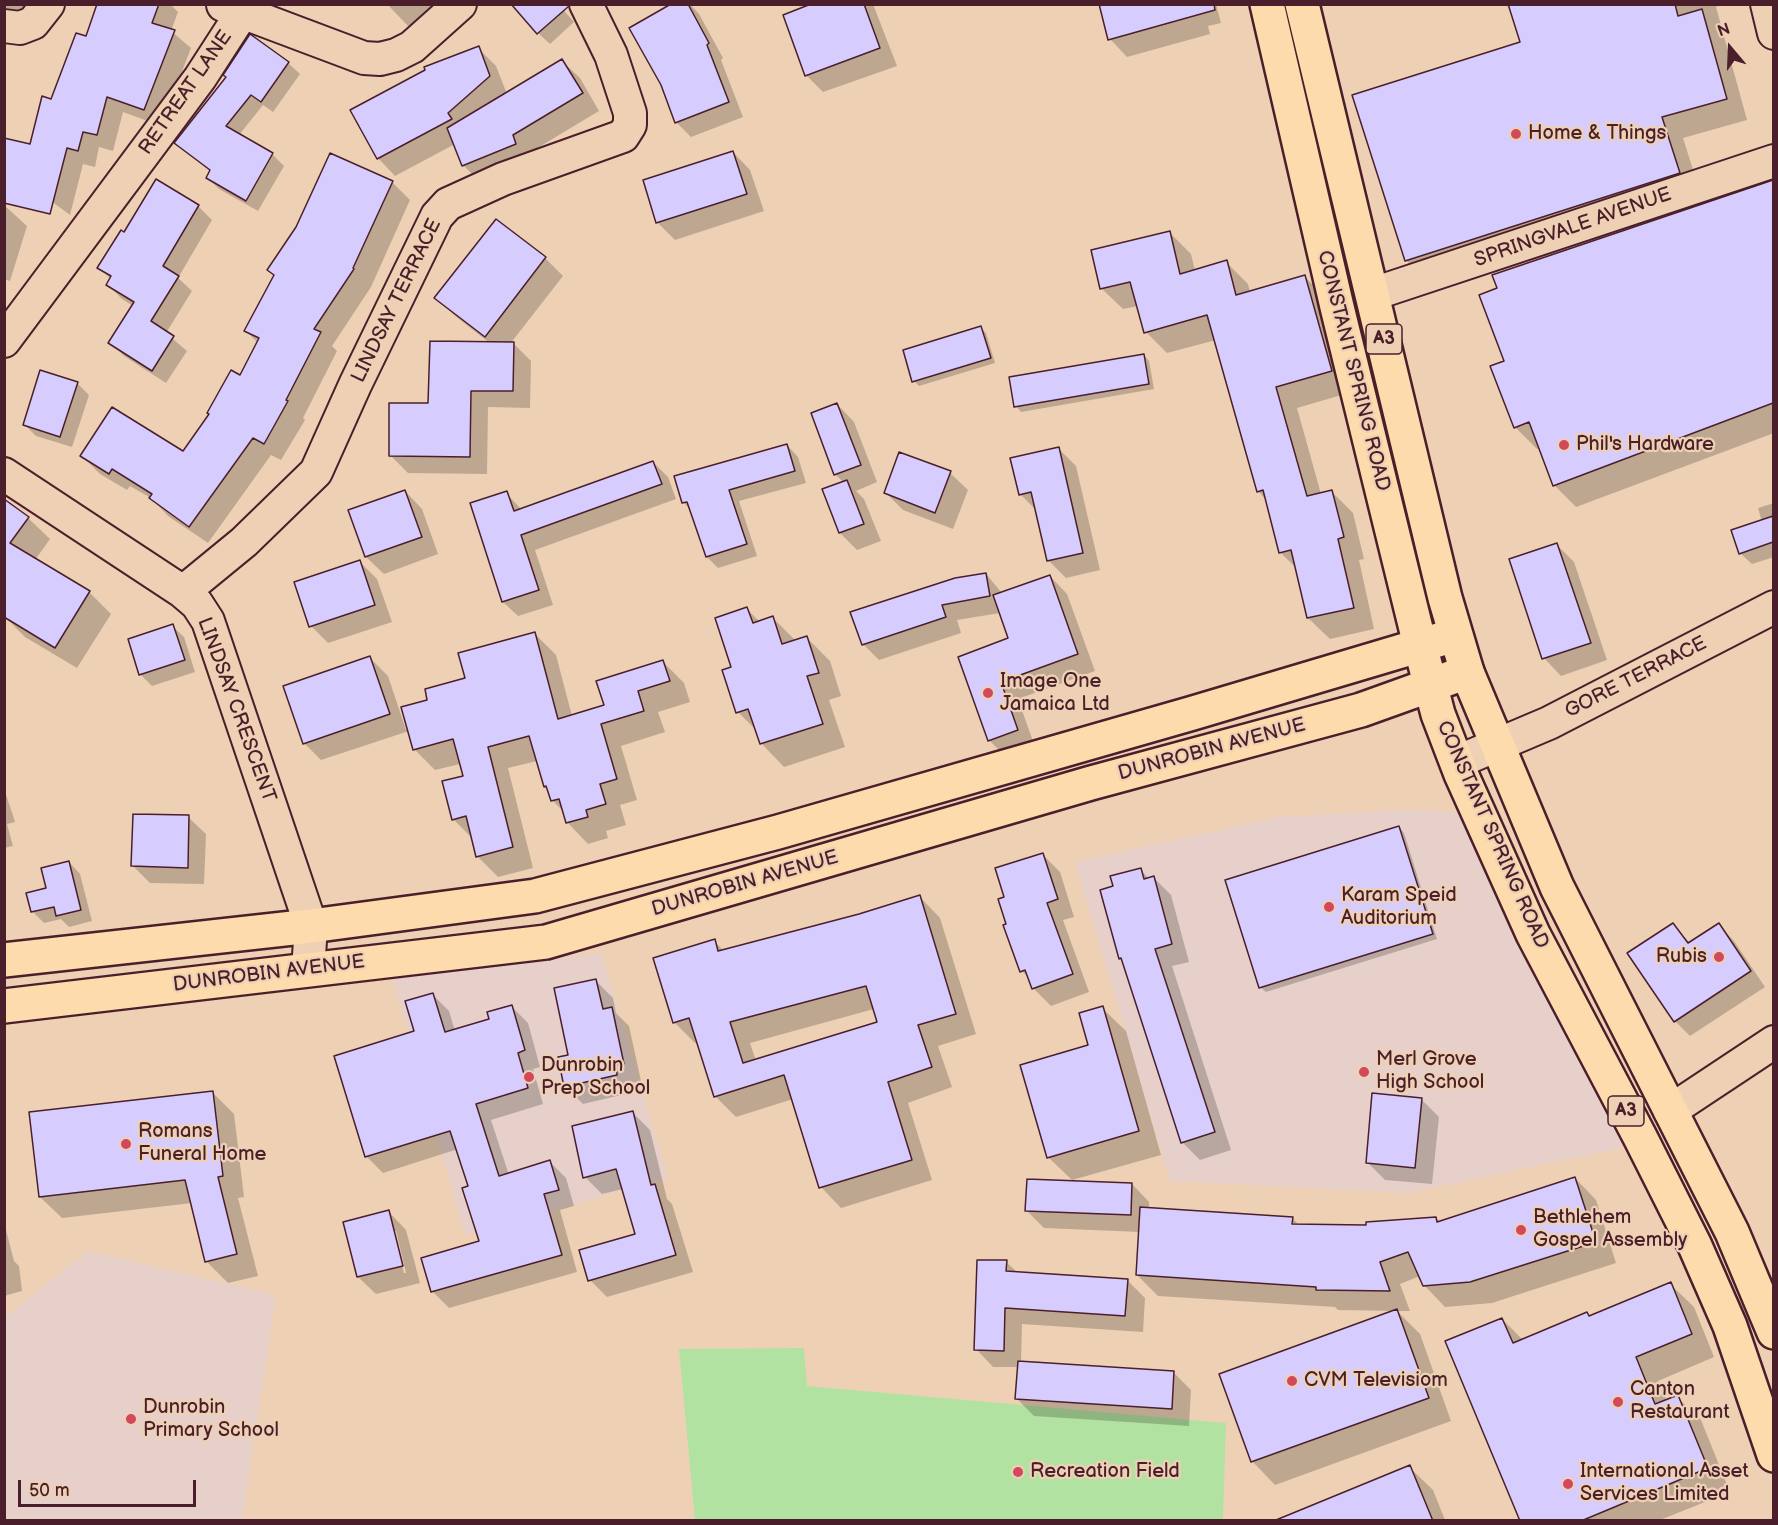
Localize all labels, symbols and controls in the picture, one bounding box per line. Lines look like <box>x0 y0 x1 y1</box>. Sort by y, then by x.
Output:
north arrow <box>1700 18 1760 78</box>
text: N <box>1715 20 1733 41</box>
street label: RETREAT LANE <box>134 26 238 160</box>
place label: Home & Things <box>1528 122 1666 146</box>
marker: Home & Things <box>1509 127 1523 141</box>
street label: SPRINGVALE AVENUE <box>1471 183 1675 273</box>
street label: LINDSAY TERRACE <box>347 215 447 387</box>
street label: CONSTANT SPRING ROAD <box>1311 248 1395 494</box>
road number: A3 <box>1366 324 1402 354</box>
place label: Phil's Hardware <box>1576 433 1714 457</box>
marker: Phil's Hardware <box>1557 438 1571 452</box>
street label: LINDSAY CRESCENT <box>191 614 281 806</box>
street label: GORE TERRACE <box>1561 632 1711 724</box>
place label: Image One Jamaica Ltd <box>1000 670 1110 717</box>
marker: Image One Jamaica Ltd <box>981 686 995 700</box>
street label: DUNROBIN AVENUE <box>1116 713 1308 787</box>
street label: CONSTANT SPRING ROAD <box>1431 717 1553 953</box>
street label: DUNROBIN AVENUE <box>649 846 841 922</box>
place label: Karam Speid Auditorium <box>1341 884 1457 931</box>
marker: Karam Speid Auditorium <box>1322 900 1336 914</box>
place label: Rubis <box>1656 945 1707 969</box>
street label: DUNROBIN AVENUE <box>172 950 366 998</box>
marker: Rubis <box>1712 950 1726 964</box>
place label: Merl Grove High School <box>1376 1048 1484 1095</box>
place label: Dunrobin Prep School <box>541 1054 650 1101</box>
marker: Merl Grove High School <box>1357 1065 1371 1079</box>
marker: Dunrobin Prep School <box>522 1070 536 1084</box>
road number: A3 <box>1608 1096 1644 1126</box>
place label: Romans Funeral Home <box>138 1120 266 1167</box>
marker: Romans Funeral Home <box>119 1137 133 1151</box>
place label: Bethlehem Gospel Assembly <box>1533 1206 1687 1253</box>
marker: Bethlehem Gospel Assembly <box>1514 1223 1528 1237</box>
place label: CVM Televisiom <box>1304 1369 1448 1393</box>
marker: CVM Televisiom <box>1285 1374 1299 1388</box>
place label: Canton Restaurant <box>1630 1378 1730 1425</box>
marker: Canton Restaurant <box>1611 1395 1625 1409</box>
place label: Dunrobin Primary School <box>143 1396 279 1443</box>
marker: Dunrobin Primary School <box>124 1412 138 1426</box>
place label: Recreation Field <box>1030 1460 1180 1484</box>
place label: International Asset Services Limited <box>1580 1460 1749 1507</box>
marker: Recreation Field <box>1011 1465 1025 1479</box>
scale bar <box>21 1468 200 1506</box>
marker: International Asset Services Limited <box>1561 1477 1575 1491</box>
text: 50 m <box>29 1480 70 1501</box>

